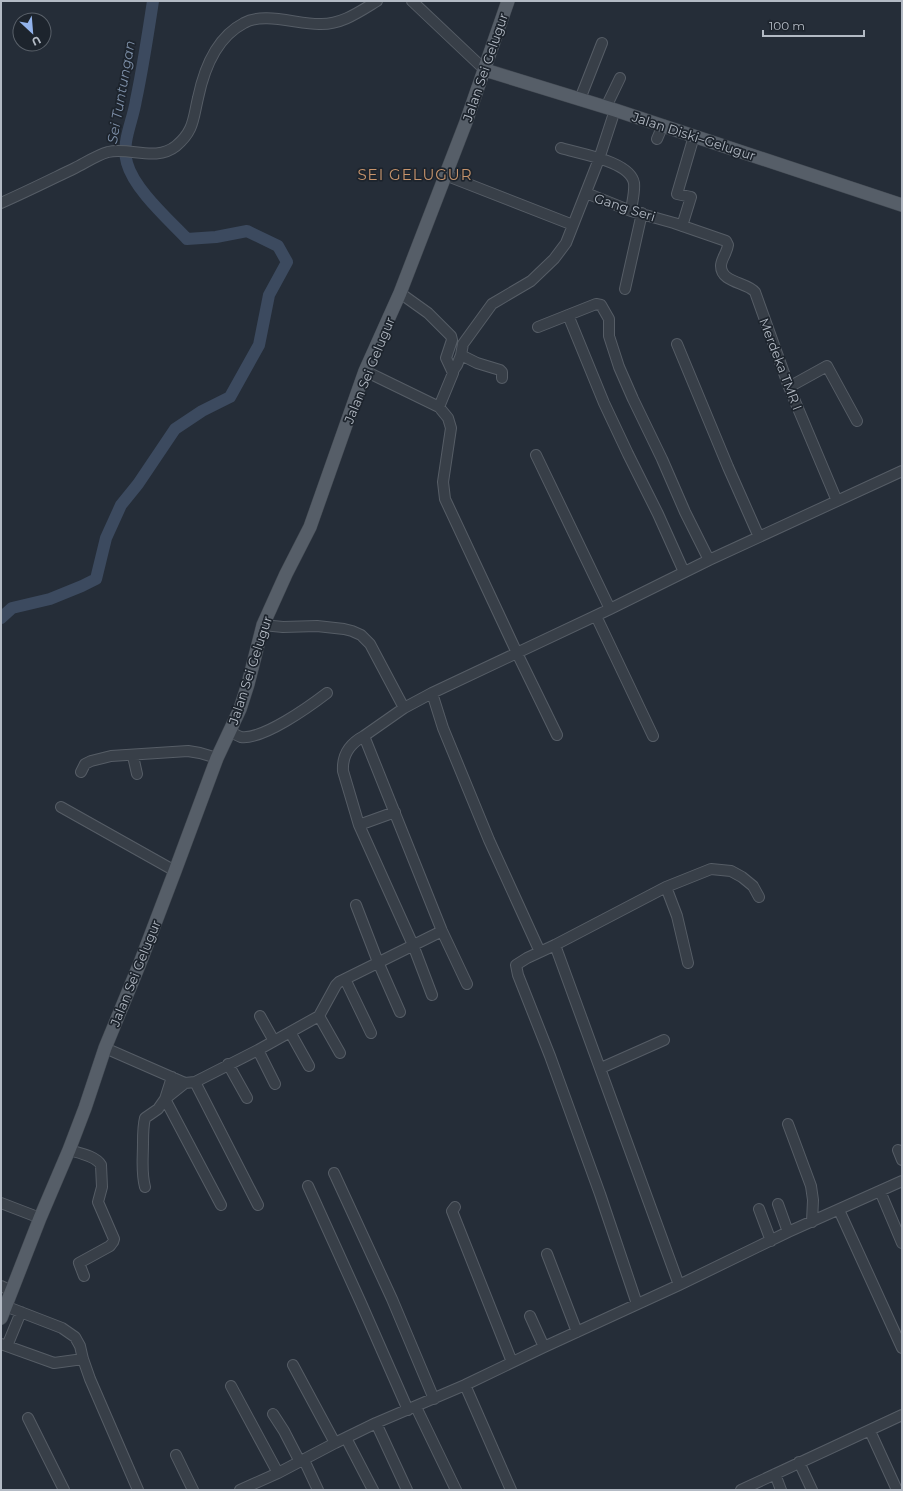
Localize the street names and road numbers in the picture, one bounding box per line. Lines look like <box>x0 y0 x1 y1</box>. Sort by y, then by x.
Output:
street label: Jalan Sei Gelugur <box>459 11 511 124</box>
street label: Jalan Diski–Gelugur <box>629 108 758 164</box>
street label: Gang Seri <box>592 190 658 224</box>
street label: Jalan Sei Gelugur <box>340 314 398 426</box>
street label: Merdeka TMR I <box>756 316 806 412</box>
street label: Jalan Sei Gelugur <box>225 614 275 727</box>
street label: Jalan Sei Gelugur <box>106 917 164 1029</box>

